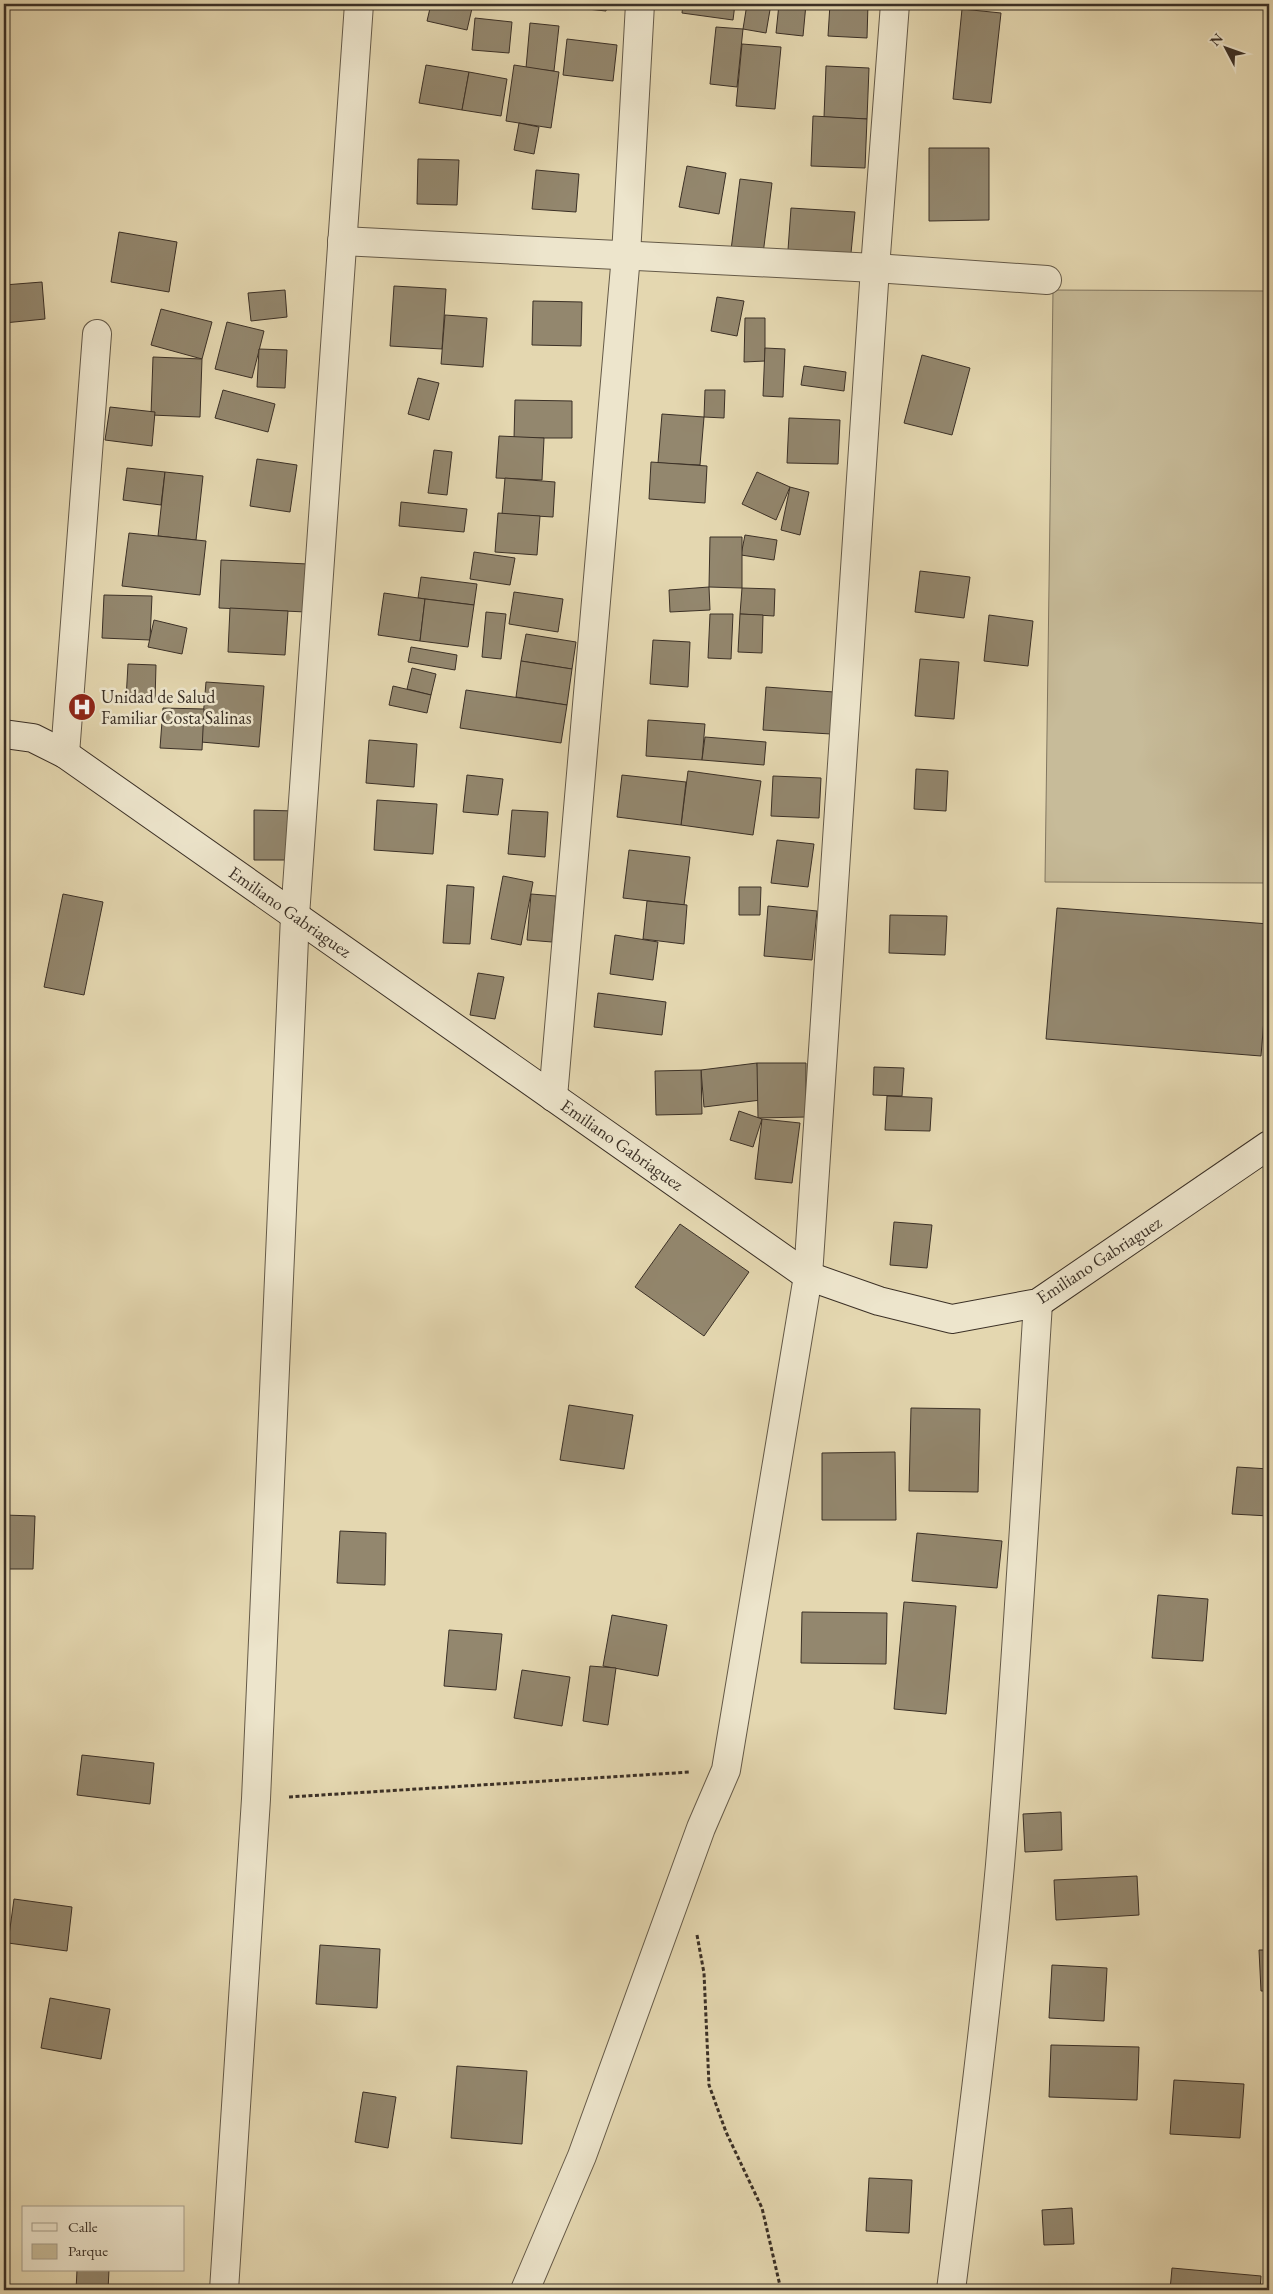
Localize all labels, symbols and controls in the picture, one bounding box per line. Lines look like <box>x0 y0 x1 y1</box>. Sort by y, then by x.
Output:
north arrow <box>1200 22 1250 72</box>
text: N <box>1206 29 1227 50</box>
place label: Unidad de Salud Familiar Costa Salinas <box>101 685 252 729</box>
hospital icon: Unidad de Salud Familiar Costa Salinas <box>67 692 97 722</box>
street label: Emiliano Gabriaguez <box>224 861 356 963</box>
street label: Emiliano Gabriaguez <box>556 1094 688 1196</box>
street label: Emiliano Gabriaguez <box>1032 1210 1166 1309</box>
legend <box>22 2206 185 2272</box>
text: Calle <box>68 2217 98 2236</box>
text: Parque <box>68 2241 108 2260</box>

